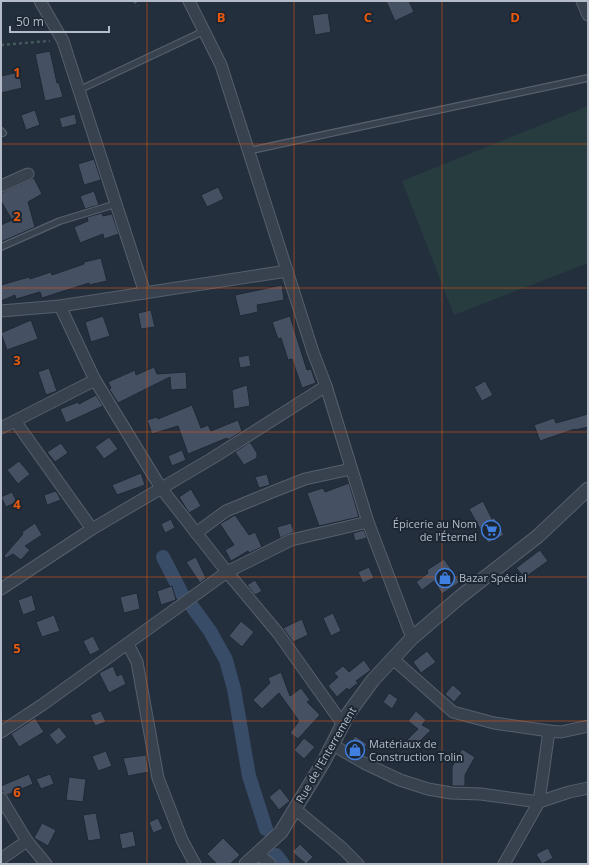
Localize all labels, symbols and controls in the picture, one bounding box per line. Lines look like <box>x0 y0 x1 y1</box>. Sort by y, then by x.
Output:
scale bar <box>10 8 109 34</box>
text: B <box>217 8 226 26</box>
text: C <box>364 8 372 26</box>
text: D <box>510 8 520 26</box>
text: 50 m <box>16 13 44 30</box>
text: 1 <box>13 63 21 81</box>
text: 2 <box>13 207 21 225</box>
text: 3 <box>13 351 21 369</box>
text: 4 <box>13 495 21 513</box>
place label: Épicerie au Nom de l'Éternel <box>393 516 477 544</box>
supermarket icon: Épicerie au Nom de l'Éternel <box>480 519 502 541</box>
shop icon: Bazar Spécial <box>434 567 456 589</box>
place label: Bazar Spécial <box>459 570 527 585</box>
text: 5 <box>13 639 21 657</box>
street label: Rue de l'Enterrement <box>292 704 359 806</box>
place label: Matériaux de Construction Tolin <box>369 736 463 764</box>
shop icon: Matériaux de Construction Tolin <box>344 739 366 761</box>
text: 6 <box>13 783 21 801</box>

